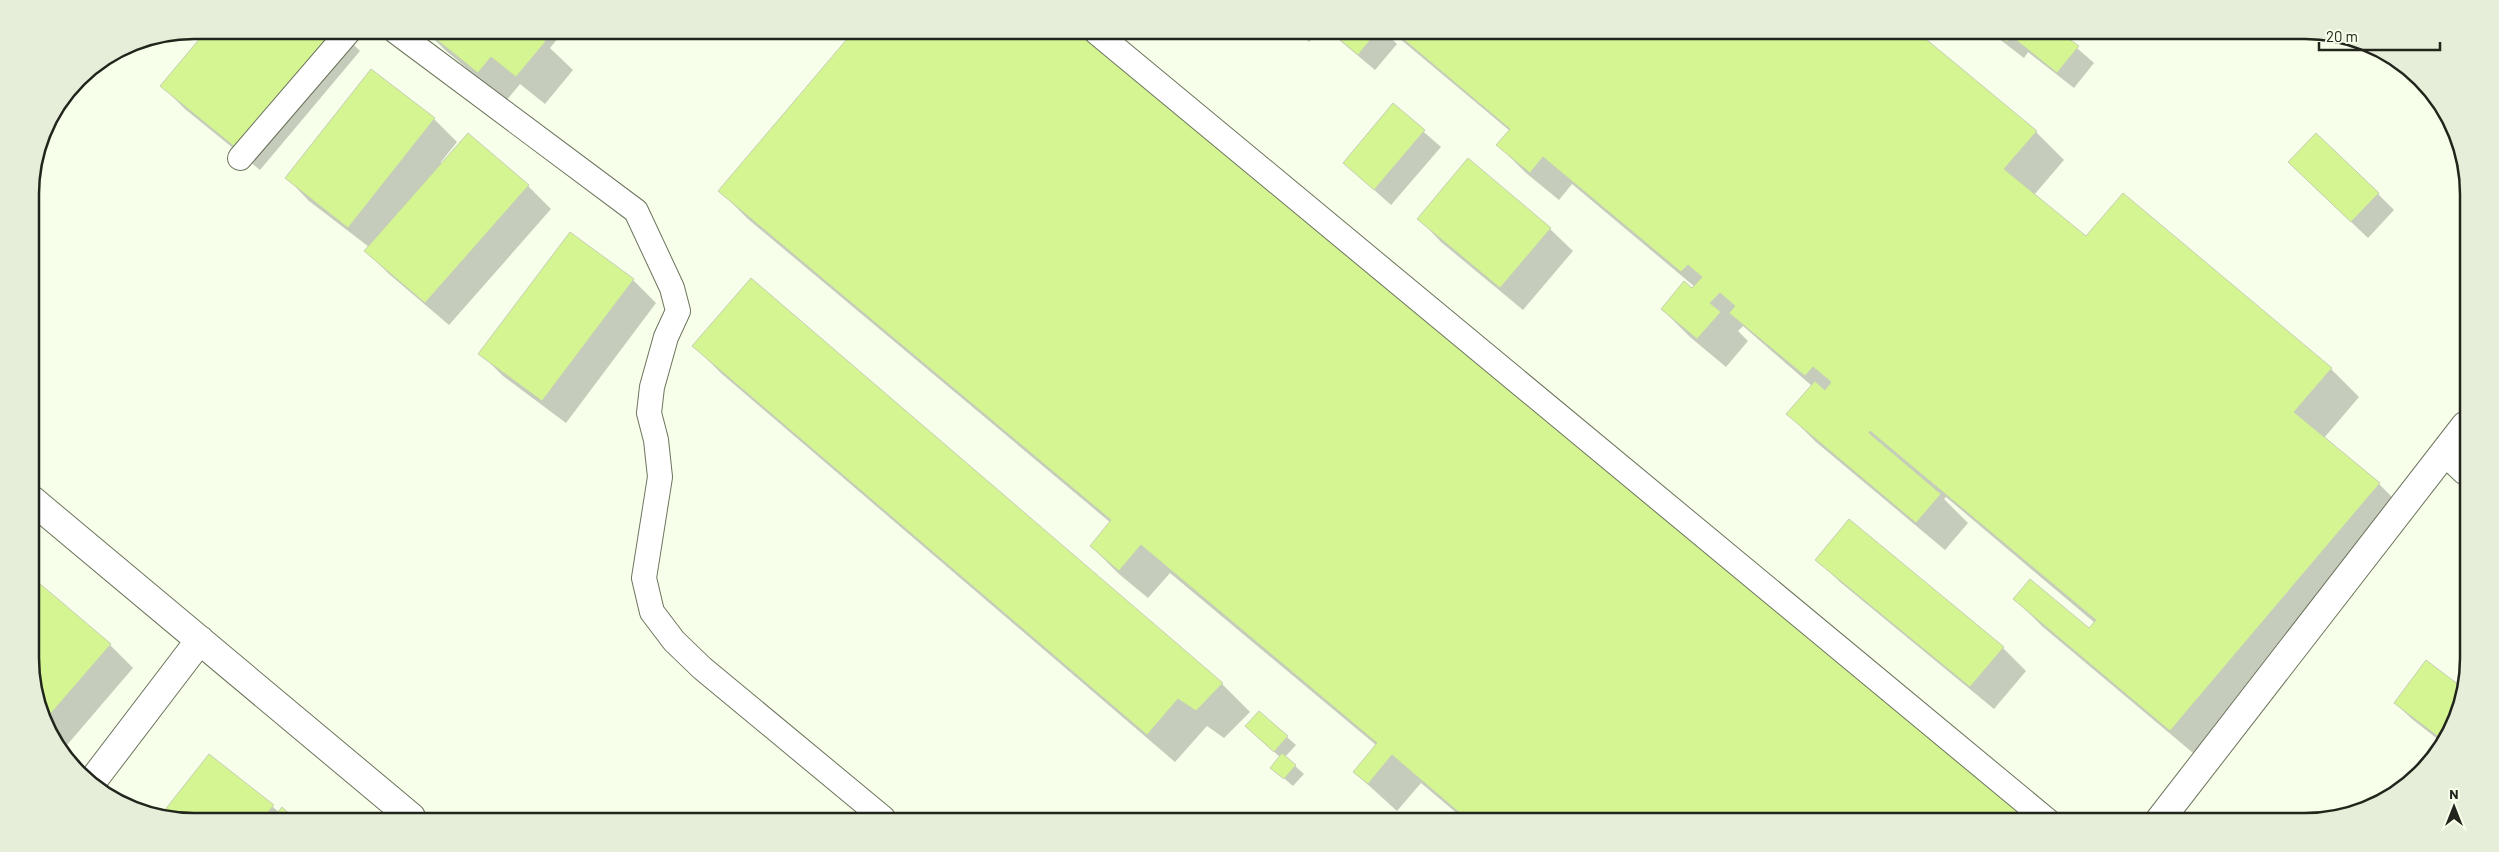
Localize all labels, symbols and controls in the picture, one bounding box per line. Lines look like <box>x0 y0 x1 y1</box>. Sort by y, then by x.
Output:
scale bar <box>2319 20 2440 52</box>
text: 20 m <box>2326 27 2358 45</box>
north arrow <box>2429 782 2479 832</box>
text: N <box>2449 785 2459 802</box>

